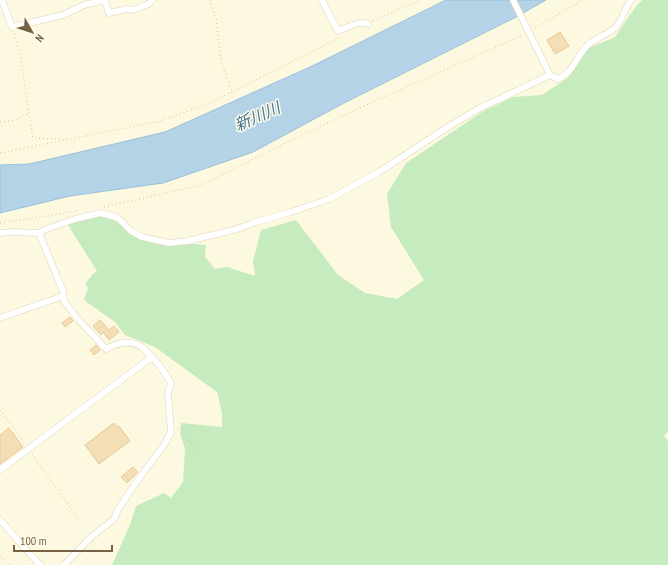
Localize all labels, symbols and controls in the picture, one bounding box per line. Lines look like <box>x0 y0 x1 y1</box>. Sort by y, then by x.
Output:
north arrow <box>12 12 52 52</box>
text: N <box>32 32 47 45</box>
water label: 新川川 <box>231 96 285 135</box>
scale bar <box>14 527 112 553</box>
text: 100 m <box>20 533 47 548</box>

